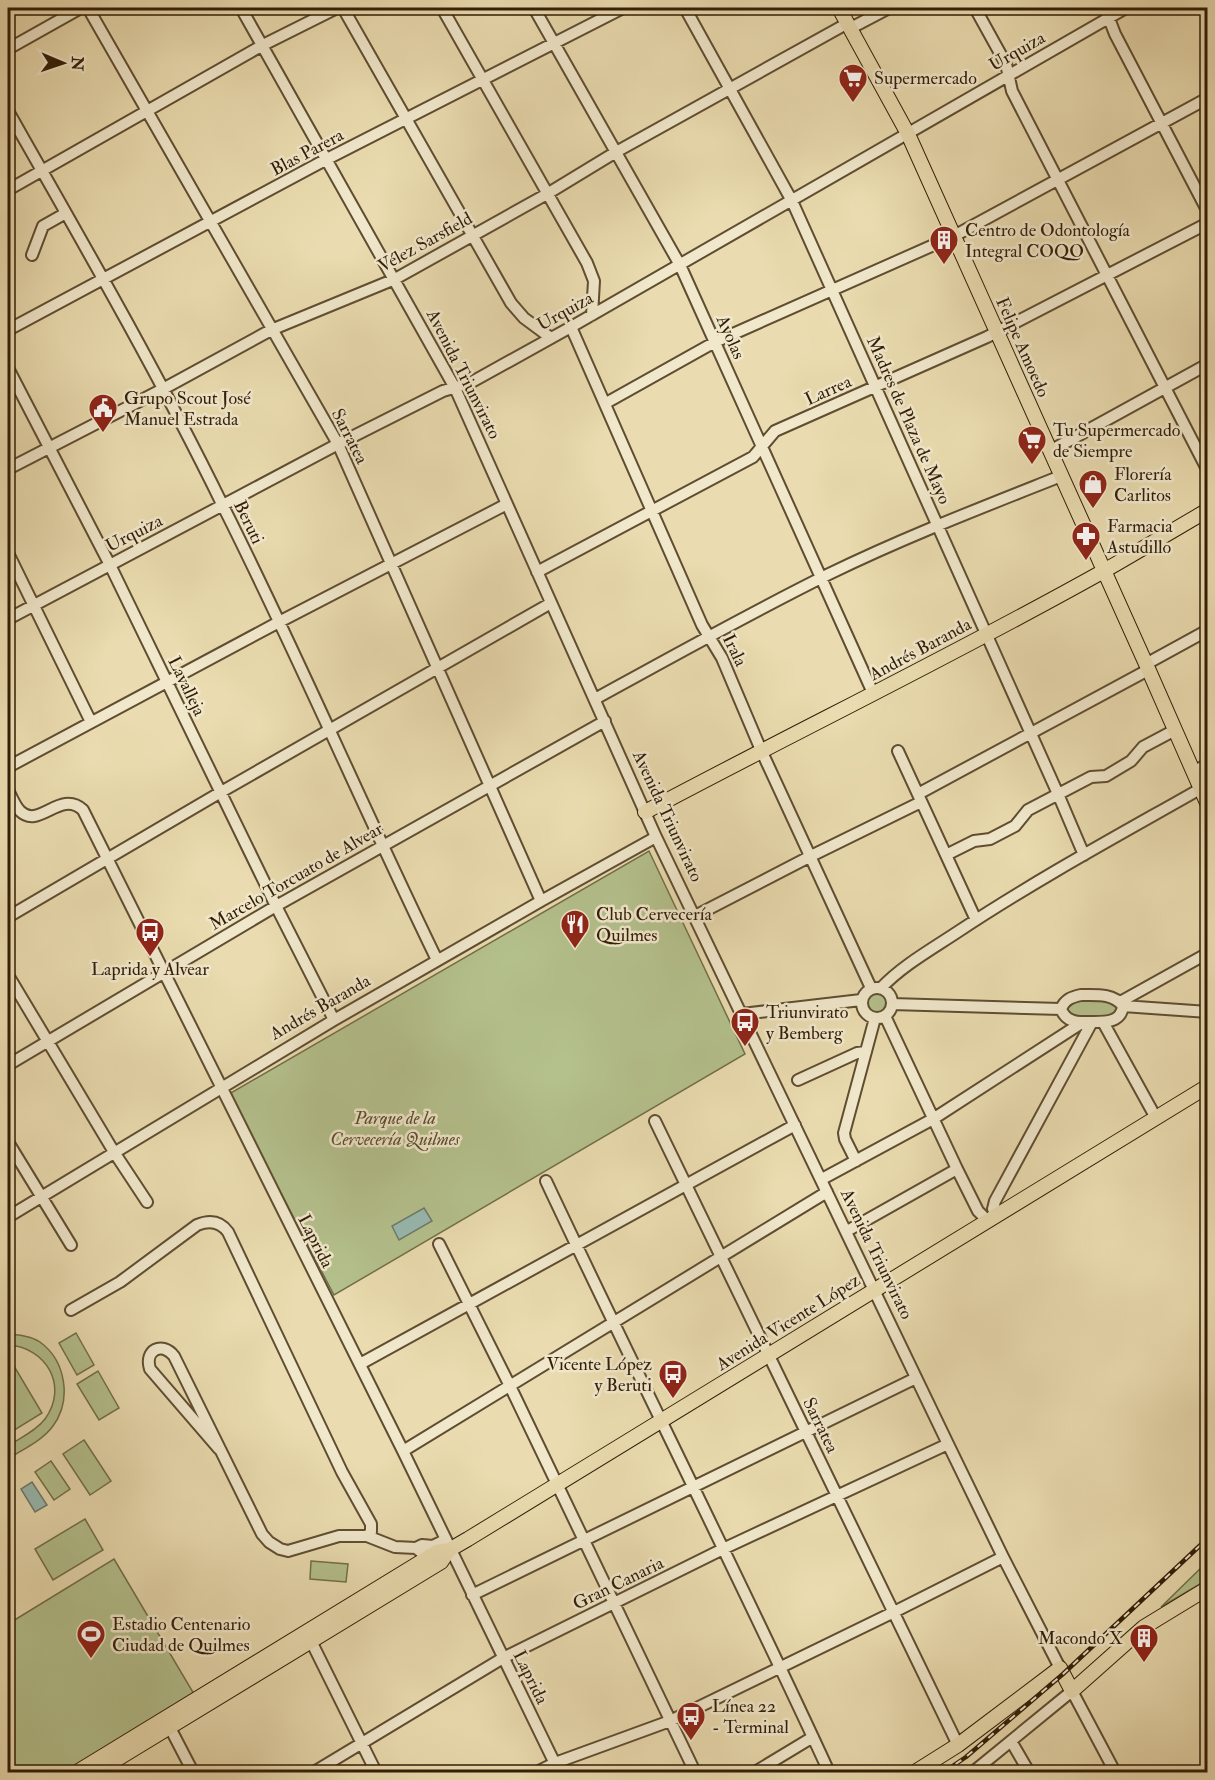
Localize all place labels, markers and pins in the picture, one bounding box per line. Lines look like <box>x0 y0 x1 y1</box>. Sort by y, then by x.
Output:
supermarket icon: Supermercado <box>837 62 869 104</box>
place label: Supermercado <box>874 67 977 90</box>
place label: Centro de Odontología Integral COQO <box>965 219 1131 263</box>
building icon: Centro de Odontología Integral COQO <box>928 224 960 266</box>
place label: Grupo Scout José Manuel Estrada <box>124 387 251 431</box>
public building icon: Grupo Scout José Manuel Estrada <box>87 392 119 434</box>
place label: Tu Supermercado de Siempre <box>1053 419 1181 463</box>
supermarket icon: Tu Supermercado de Siempre <box>1016 424 1048 466</box>
place label: Florería Carlitos <box>1114 463 1172 507</box>
shop icon: Florería Carlitos <box>1077 468 1109 510</box>
place label: Farmacia Astudillo <box>1106 515 1173 559</box>
pharmacy icon: Farmacia Astudillo <box>1070 520 1102 562</box>
place label: Club Cervecería Quilmes <box>596 903 713 947</box>
restaurant icon: Club Cervecería Quilmes <box>559 908 591 950</box>
bus stop icon: Laprida y Alvear <box>134 916 166 958</box>
place label: Laprida y Alvear <box>91 958 209 981</box>
place label: Triunvirato y Bemberg <box>766 1001 849 1045</box>
bus stop icon: Triunvirato y Bemberg <box>729 1006 761 1048</box>
place label: Vicente López y Beruti <box>546 1353 652 1397</box>
bus stop icon: Vicente López y Beruti <box>657 1358 689 1400</box>
place label: Estadio Centenario Ciudad de Quilmes <box>112 1613 251 1657</box>
sports icon: Estadio Centenario Ciudad de Quilmes <box>75 1618 107 1660</box>
building icon: Macondo X <box>1128 1622 1160 1664</box>
place label: Macondo X <box>1038 1627 1123 1650</box>
place label: Línea 22 - Terminal <box>712 1695 789 1739</box>
bus stop icon: Línea 22 - Terminal <box>675 1700 707 1742</box>

